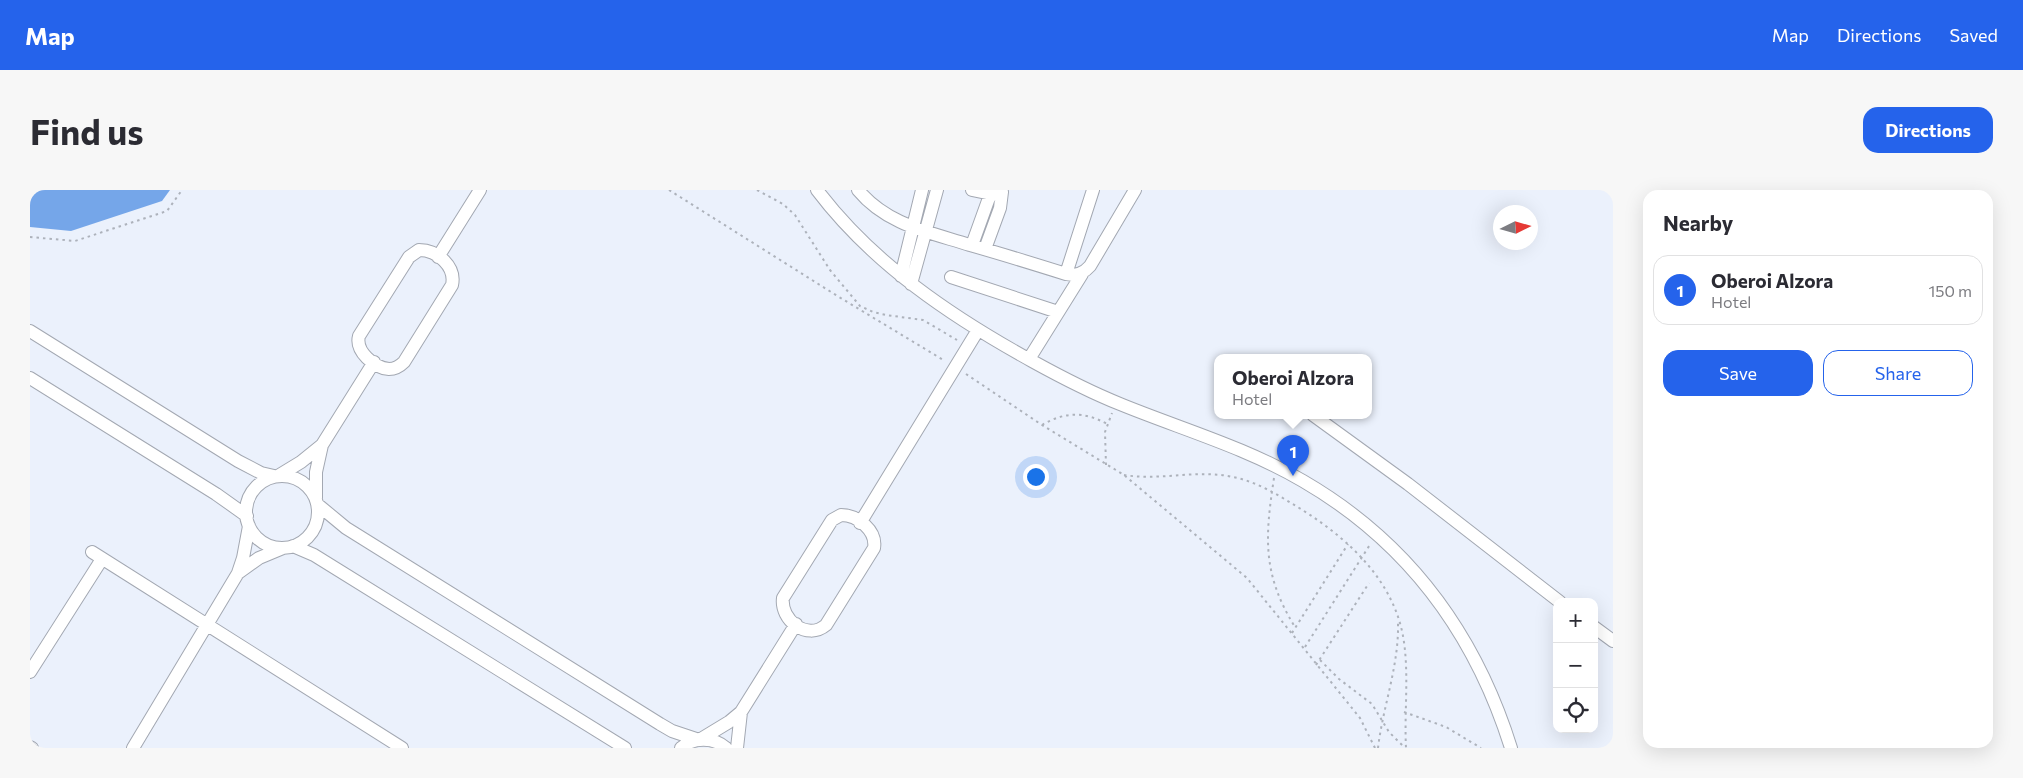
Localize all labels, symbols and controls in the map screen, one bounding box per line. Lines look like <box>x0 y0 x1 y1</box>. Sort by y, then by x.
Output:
text: Map <box>25 21 75 50</box>
text: Map <box>1772 24 1809 46</box>
text: Directions <box>1837 24 1921 46</box>
text: Saved <box>1949 24 1998 46</box>
button: Directions <box>1863 107 1993 153</box>
text: Find us <box>30 109 144 152</box>
north arrow <box>1493 205 1538 250</box>
text: Nearby <box>1663 210 1733 235</box>
text: Oberoi Alzora <box>1711 269 1833 292</box>
text: 1 <box>1676 281 1684 300</box>
text: 150 m <box>1929 281 1972 300</box>
text: Hotel <box>1711 292 1751 311</box>
button: Save <box>1663 350 1813 396</box>
button: Share <box>1823 350 1973 396</box>
popup <box>1214 354 1372 419</box>
text: Oberoi Alzora <box>1232 366 1354 389</box>
text: Hotel <box>1232 389 1272 408</box>
pin: 1 <box>1277 435 1309 476</box>
your location <box>1023 464 1049 490</box>
map controls <box>1553 598 1598 733</box>
button: + <box>1553 598 1598 643</box>
button: − <box>1553 643 1598 688</box>
button: locate <box>1553 688 1598 733</box>

